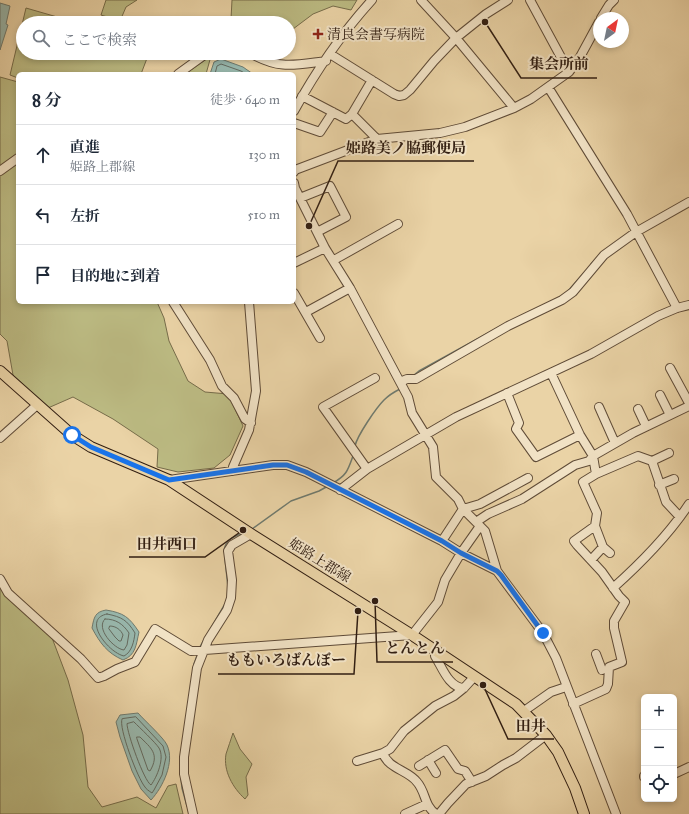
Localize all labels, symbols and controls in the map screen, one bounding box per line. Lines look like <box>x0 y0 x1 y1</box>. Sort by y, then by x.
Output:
north arrow <box>593 12 629 48</box>
search box <box>16 16 296 60</box>
place label: 清良会書写病院 <box>327 26 425 43</box>
icon: search <box>30 27 52 49</box>
marker: 清良会書写病院 <box>312 28 324 40</box>
text: ここで検索 <box>62 31 137 49</box>
callout: 集会所前 <box>521 51 597 78</box>
text: 集会所前 <box>529 55 589 73</box>
text: 8 分 <box>32 90 62 111</box>
text: 徒歩 · 640 m <box>210 92 280 108</box>
callout: 姫路美ノ脇郵便局 <box>338 134 474 161</box>
text: 直進 <box>70 138 100 156</box>
text: 姫路美ノ脇郵便局 <box>346 139 466 157</box>
icon: ahead <box>32 144 54 166</box>
text: 130 m <box>248 147 280 163</box>
text: 姫路上郡線 <box>70 159 135 175</box>
icon: left <box>32 204 54 226</box>
text: 左折 <box>70 207 100 225</box>
text: 510 m <box>248 207 280 223</box>
icon: arrive <box>32 264 54 286</box>
text: 目的地に到着 <box>70 267 160 285</box>
route start <box>63 426 81 444</box>
callout: 田井西口 <box>129 530 205 557</box>
text: 田井西口 <box>137 535 197 553</box>
street label: 姫路上郡線 <box>286 535 354 586</box>
route end <box>534 624 552 642</box>
callout: とんとん <box>377 635 453 662</box>
text: とんとん <box>385 639 445 657</box>
callout: ももいろばんぼー <box>218 647 354 674</box>
text: ももいろばんぼー <box>226 651 346 669</box>
map controls <box>641 694 677 802</box>
button: + <box>641 694 677 730</box>
callout: 田井 <box>508 712 554 739</box>
text: 田井 <box>516 717 546 735</box>
button: − <box>641 730 677 766</box>
button: locate <box>641 766 677 802</box>

